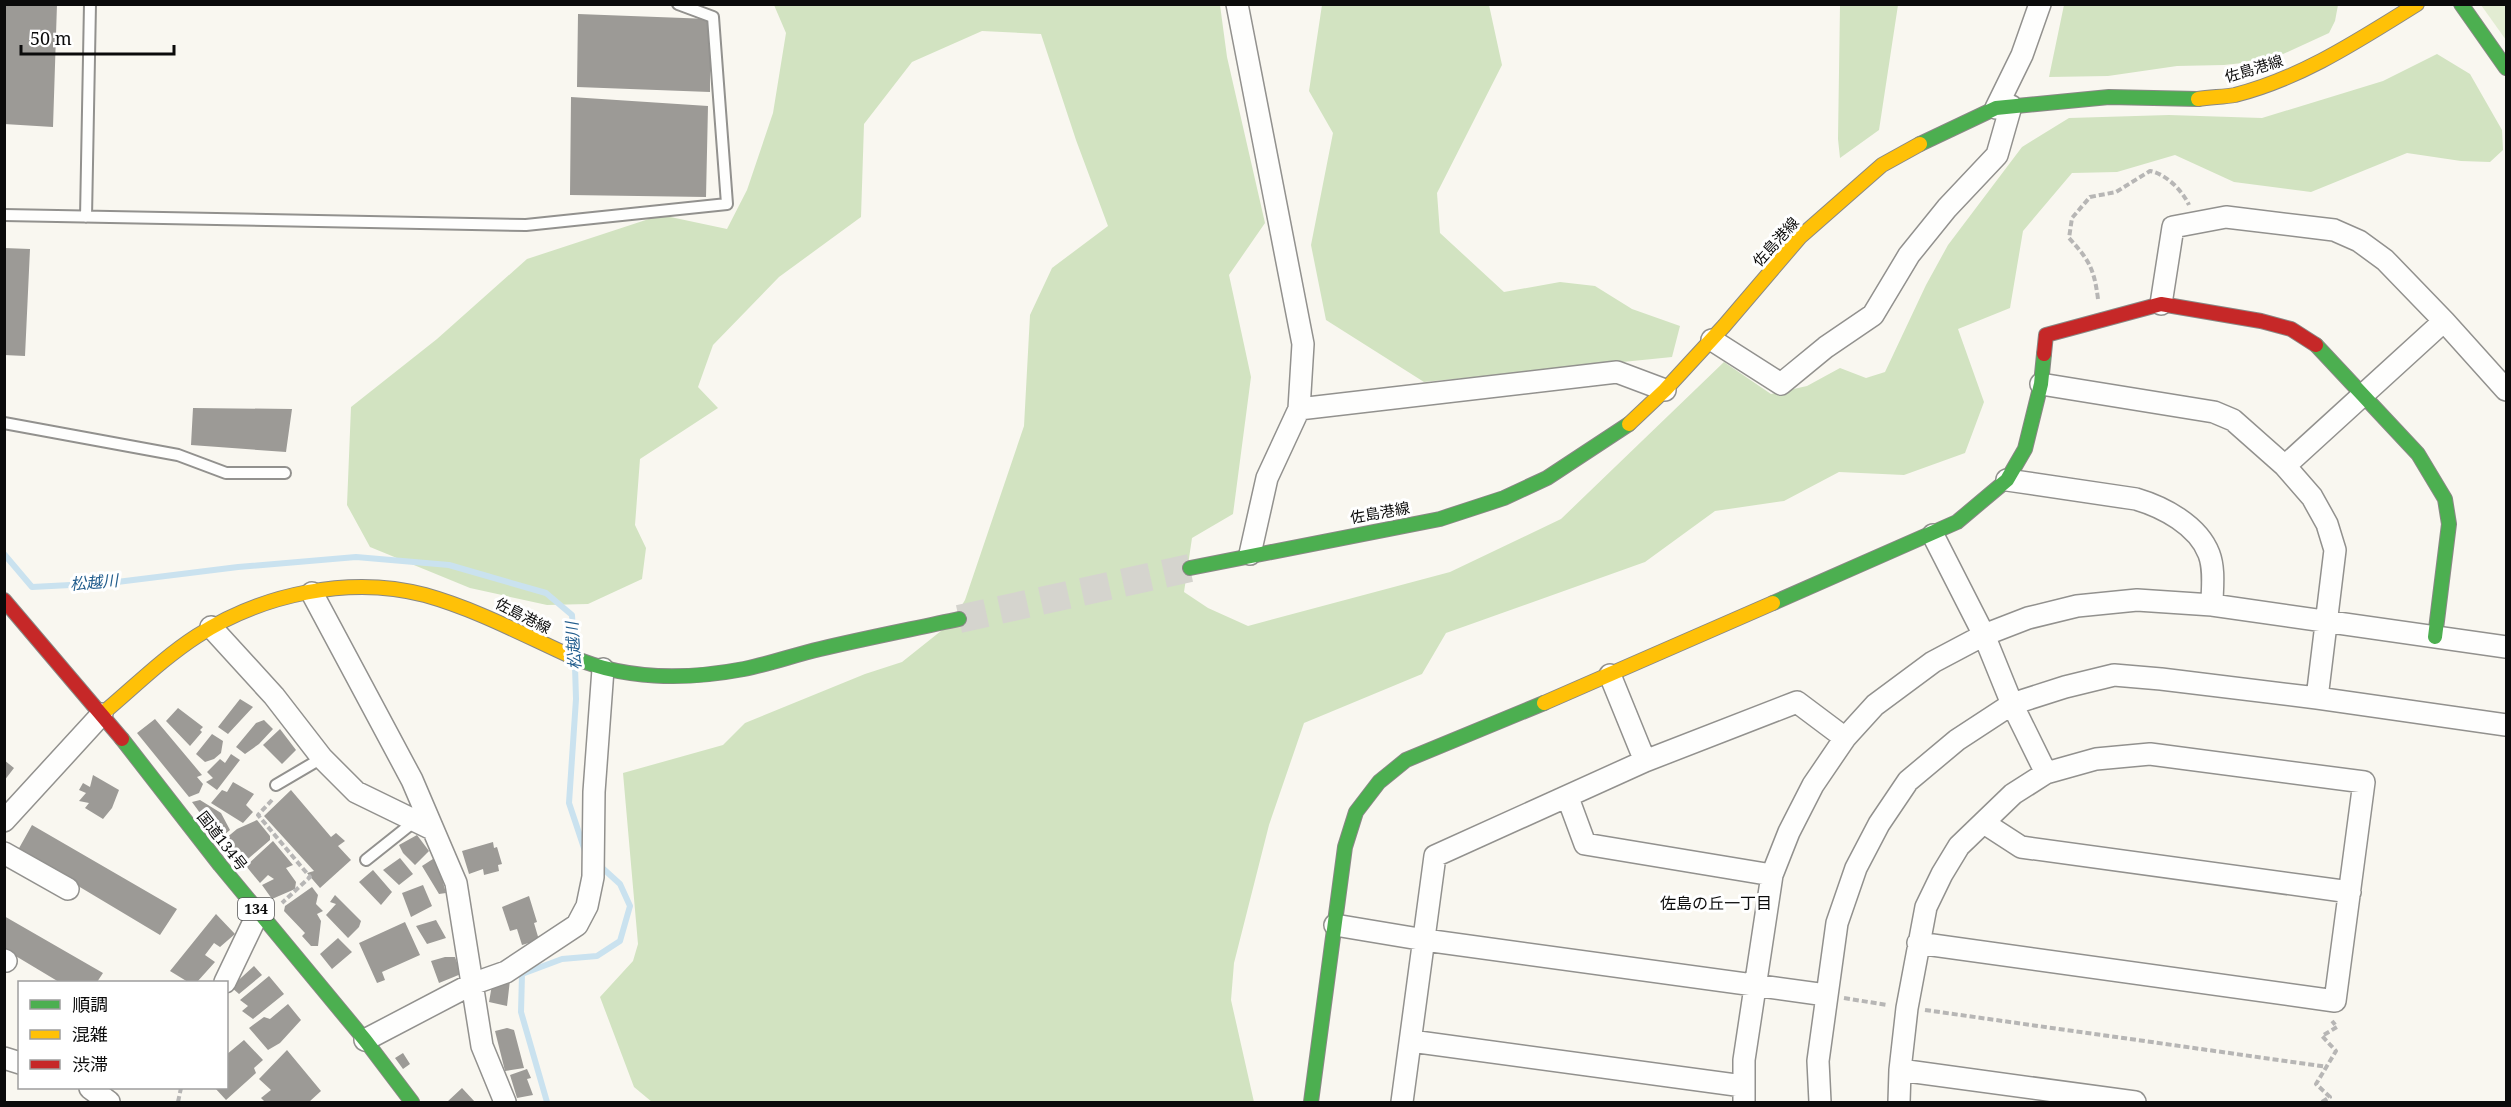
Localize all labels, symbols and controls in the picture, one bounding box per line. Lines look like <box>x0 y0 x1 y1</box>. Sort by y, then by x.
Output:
scale bar <box>21 18 174 56</box>
text: 50 m <box>30 26 72 50</box>
street label: 佐島港線 <box>2222 50 2285 86</box>
street label: 佐島港線 <box>1748 212 1803 270</box>
street label: 佐島港線 <box>1349 497 1411 527</box>
water label: 松越川 <box>69 569 121 595</box>
street label: 佐島港線 <box>492 593 555 638</box>
water label: 松越川 <box>560 619 586 671</box>
street label: 国道134号 <box>193 807 252 874</box>
district label: 佐島の丘一丁目 <box>1660 892 1772 914</box>
road number: 134 <box>238 898 274 920</box>
legend <box>18 981 228 1089</box>
text: 順調 <box>72 992 108 1016</box>
text: 混雑 <box>72 1022 108 1046</box>
text: 渋滞 <box>72 1052 108 1076</box>

